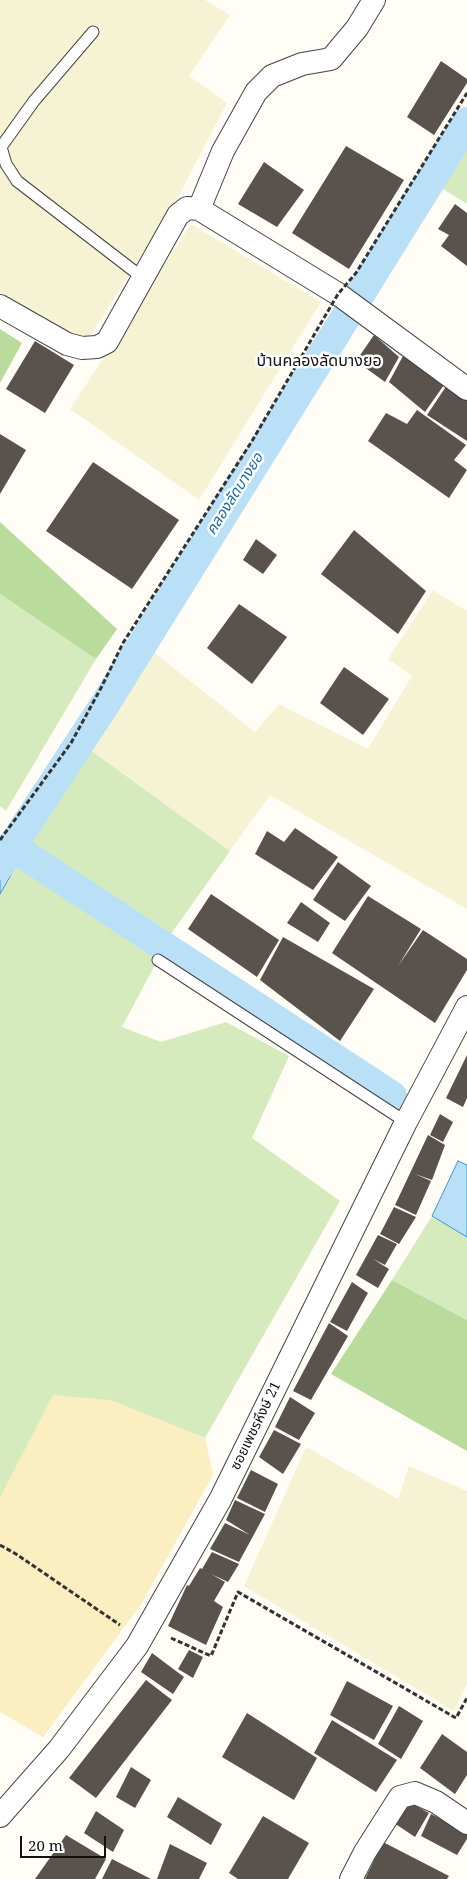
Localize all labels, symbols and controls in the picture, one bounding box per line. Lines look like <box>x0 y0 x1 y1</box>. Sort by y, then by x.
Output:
district label: บ้านคลองลัดบางยอ <box>256 351 382 371</box>
water label: คลองลัดบางยอ <box>203 450 267 538</box>
street label: ซอยเพชรหึงษ์ 21 <box>227 1379 285 1473</box>
scale bar <box>22 1826 109 1858</box>
text: 20 m <box>28 1835 63 1855</box>

